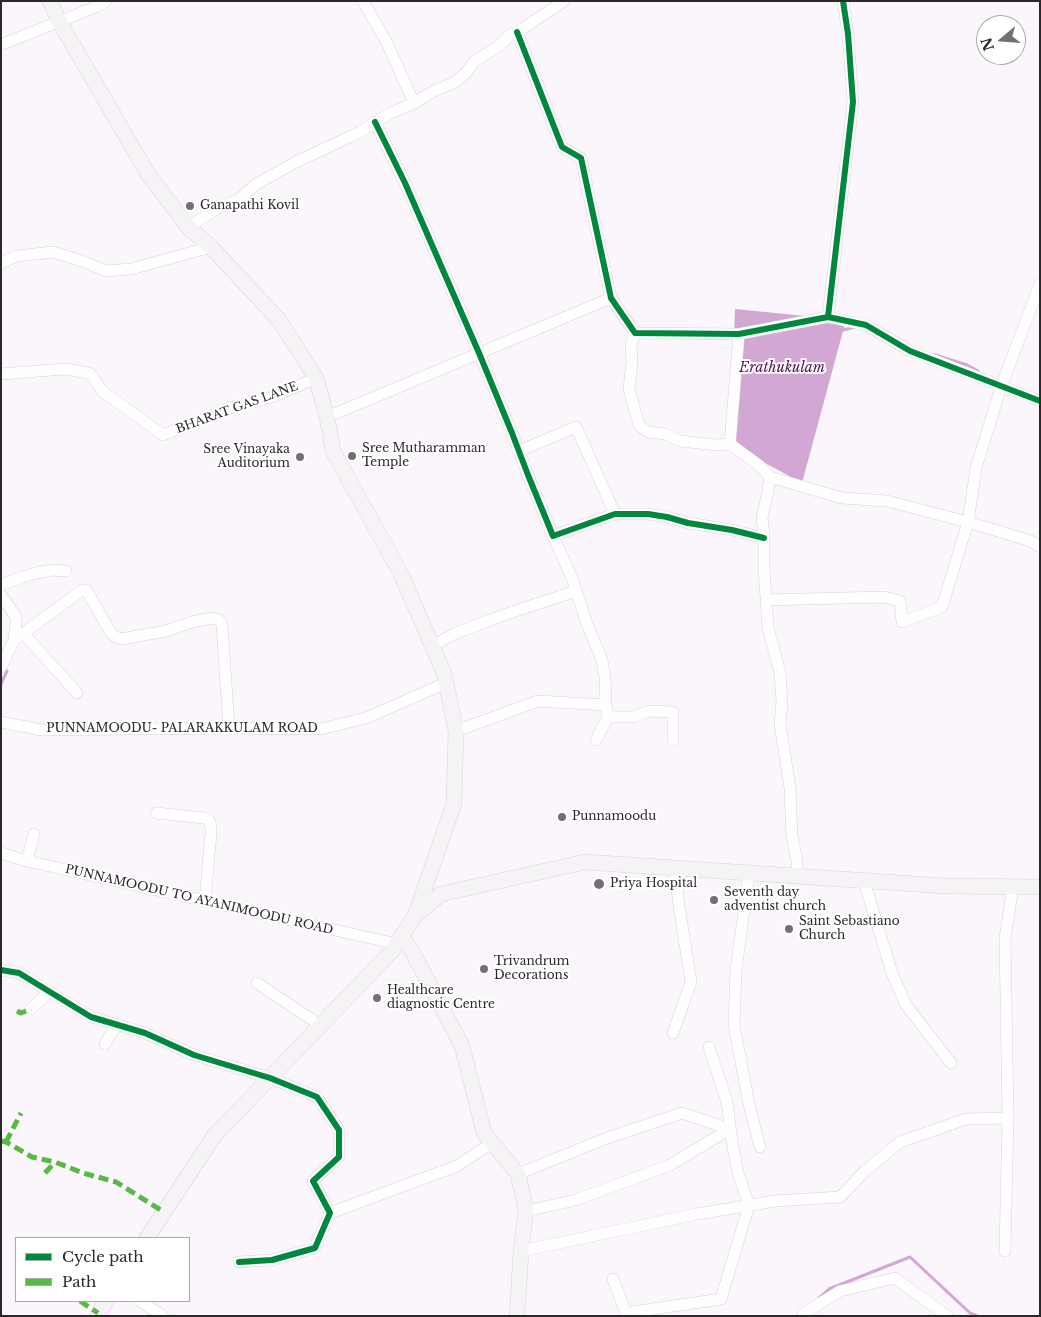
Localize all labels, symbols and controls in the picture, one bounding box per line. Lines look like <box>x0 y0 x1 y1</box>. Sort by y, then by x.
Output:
north arrow <box>976 15 1026 65</box>
text: N <box>977 35 998 53</box>
place label: Ganapathi Kovil <box>200 199 299 213</box>
marker: Ganapathi Kovil <box>184 200 196 212</box>
water label: Erathukulam <box>739 360 825 376</box>
street label: BHARAT GAS LANE <box>174 379 300 437</box>
place label: Sree Mutharamman Temple <box>362 442 486 470</box>
place label: Sree Vinayaka Auditorium <box>203 443 290 471</box>
marker: Sree Mutharamman Temple <box>346 450 358 462</box>
marker: Sree Vinayaka Auditorium <box>294 451 306 463</box>
street label: PUNNAMOODU- PALARAKKULAM ROAD <box>46 722 318 736</box>
place label: Punnamoodu <box>572 810 656 824</box>
marker: Punnamoodu <box>556 811 568 823</box>
street label: PUNNAMOODU TO AYANIMOODU ROAD <box>64 862 334 938</box>
marker: Priya Hospital <box>592 877 606 891</box>
place label: Priya Hospital <box>610 877 697 891</box>
place label: Seventh day adventist church <box>724 886 826 914</box>
marker: Seventh day adventist church <box>708 894 720 906</box>
place label: Saint Sebastiano Church <box>799 915 900 943</box>
marker: Saint Sebastiano Church <box>783 923 795 935</box>
place label: Trivandrum Decorations <box>494 955 569 983</box>
marker: Trivandrum Decorations <box>478 963 490 975</box>
place label: Healthcare diagnostic Centre <box>387 984 495 1012</box>
marker: Healthcare diagnostic Centre <box>371 992 383 1004</box>
legend <box>15 1237 190 1302</box>
text: Cycle path <box>62 1247 144 1266</box>
text: Path <box>62 1272 96 1291</box>

